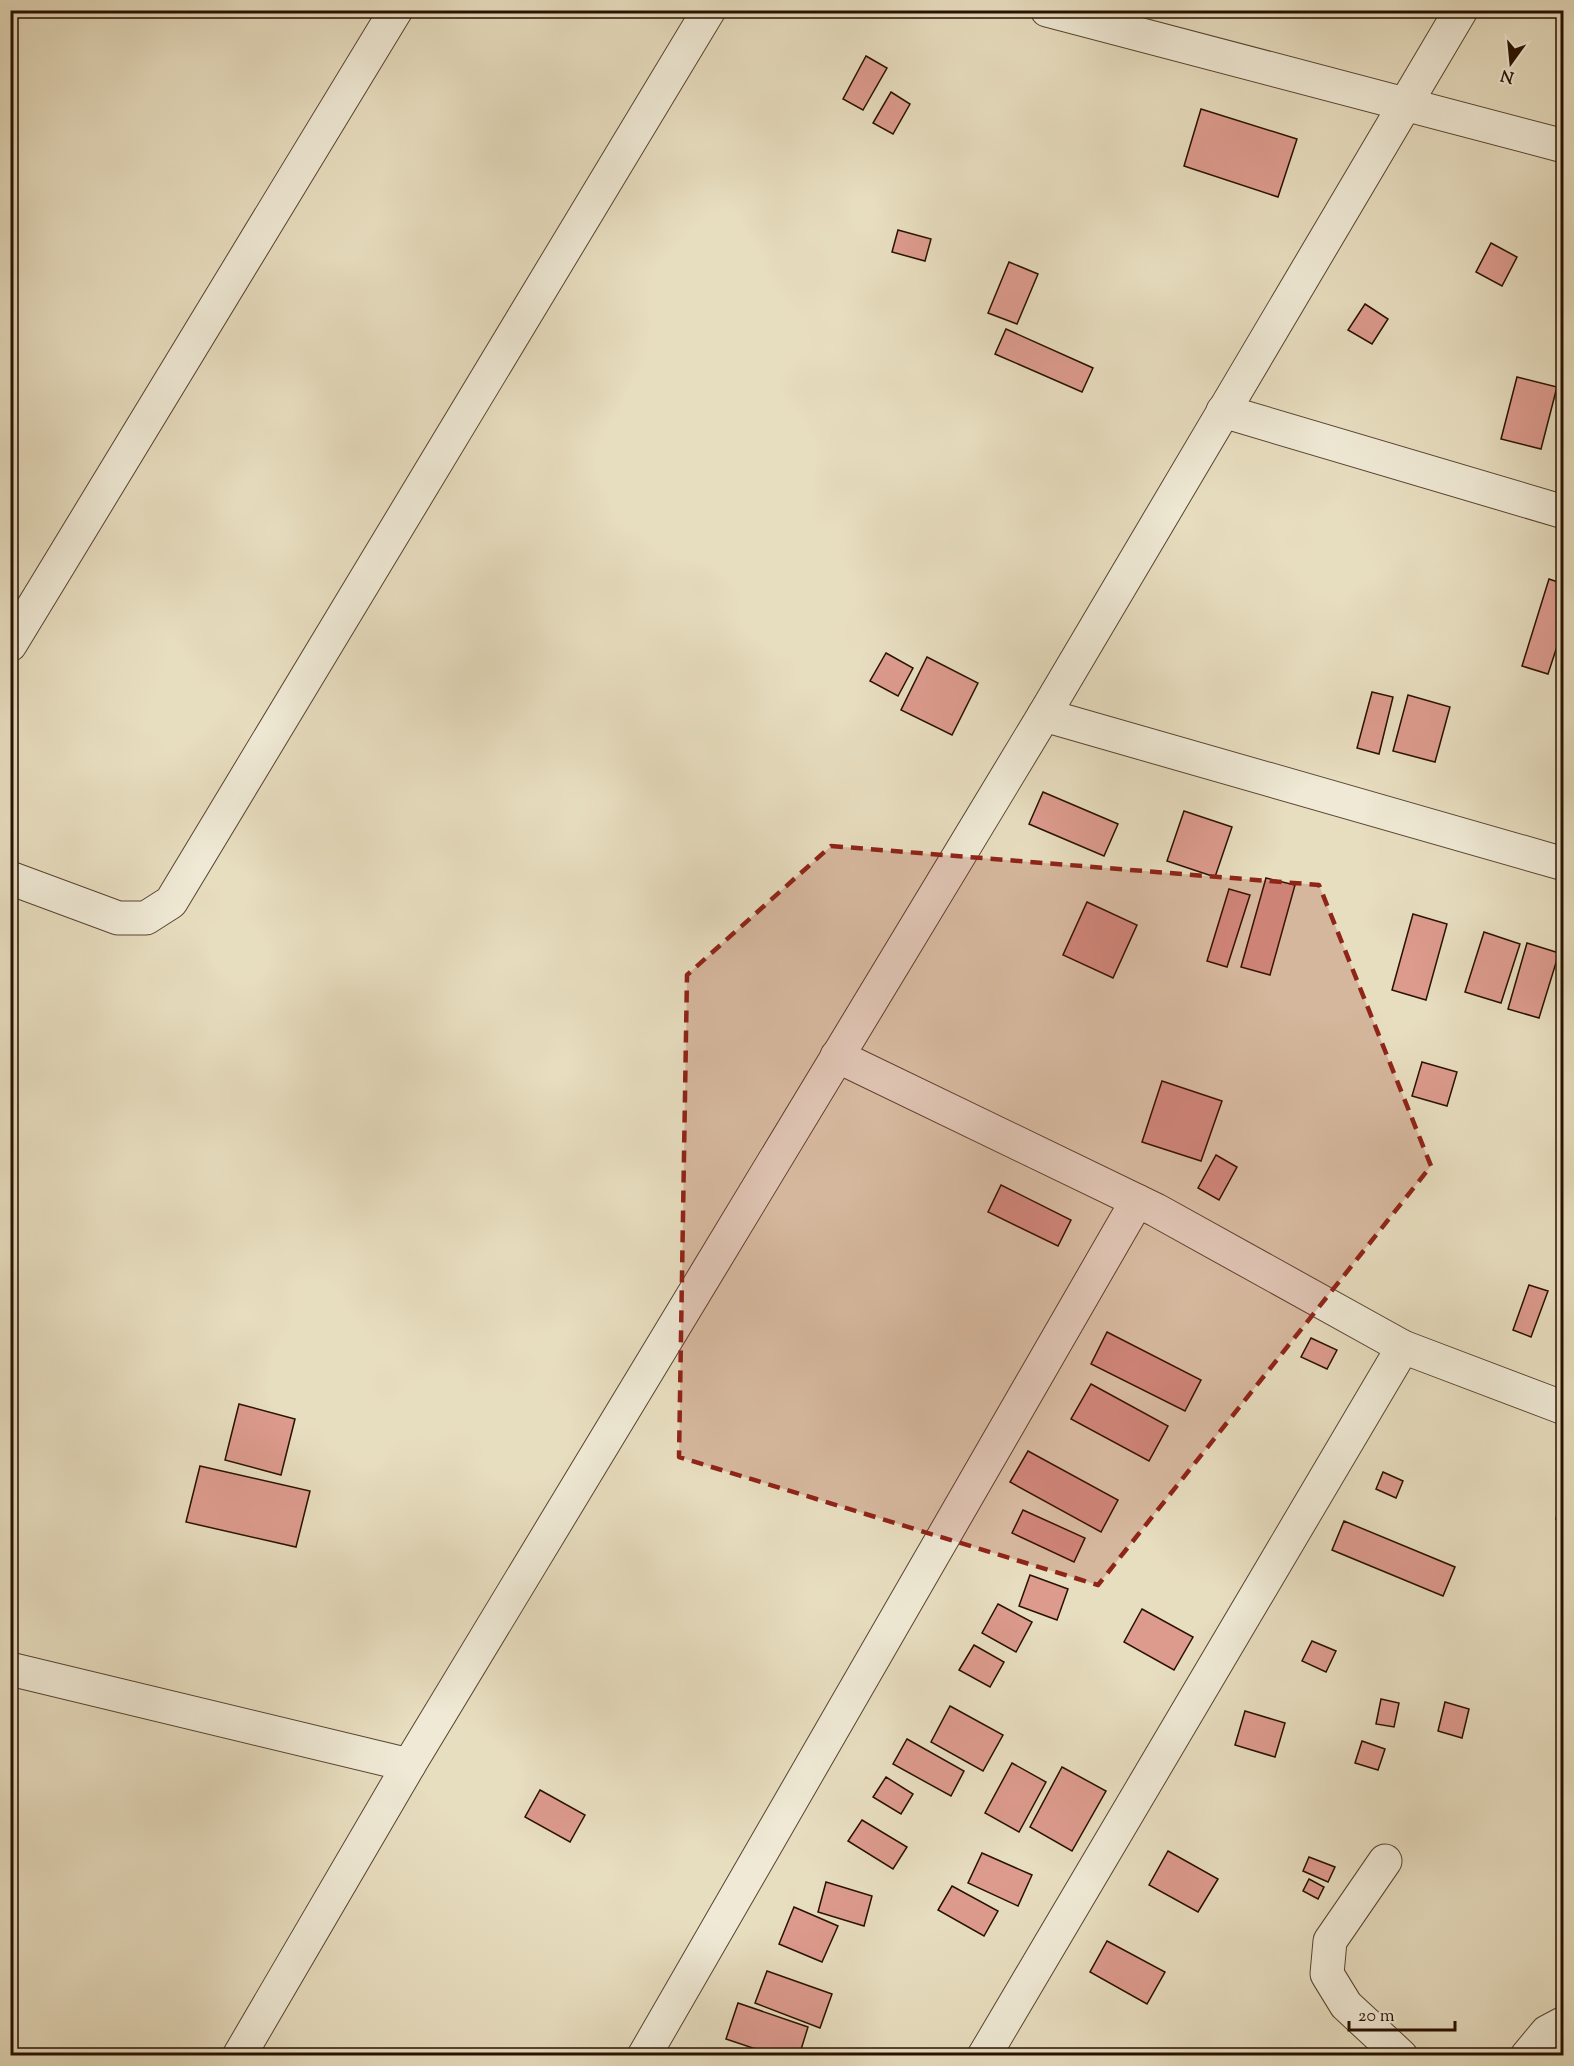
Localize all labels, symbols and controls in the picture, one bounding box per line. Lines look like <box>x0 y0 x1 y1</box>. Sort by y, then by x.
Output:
north arrow <box>1481 33 1541 93</box>
text: N <box>1498 62 1517 88</box>
scale bar <box>1349 1994 1456 2032</box>
text: 20 m <box>1358 2004 1395 2030</box>

